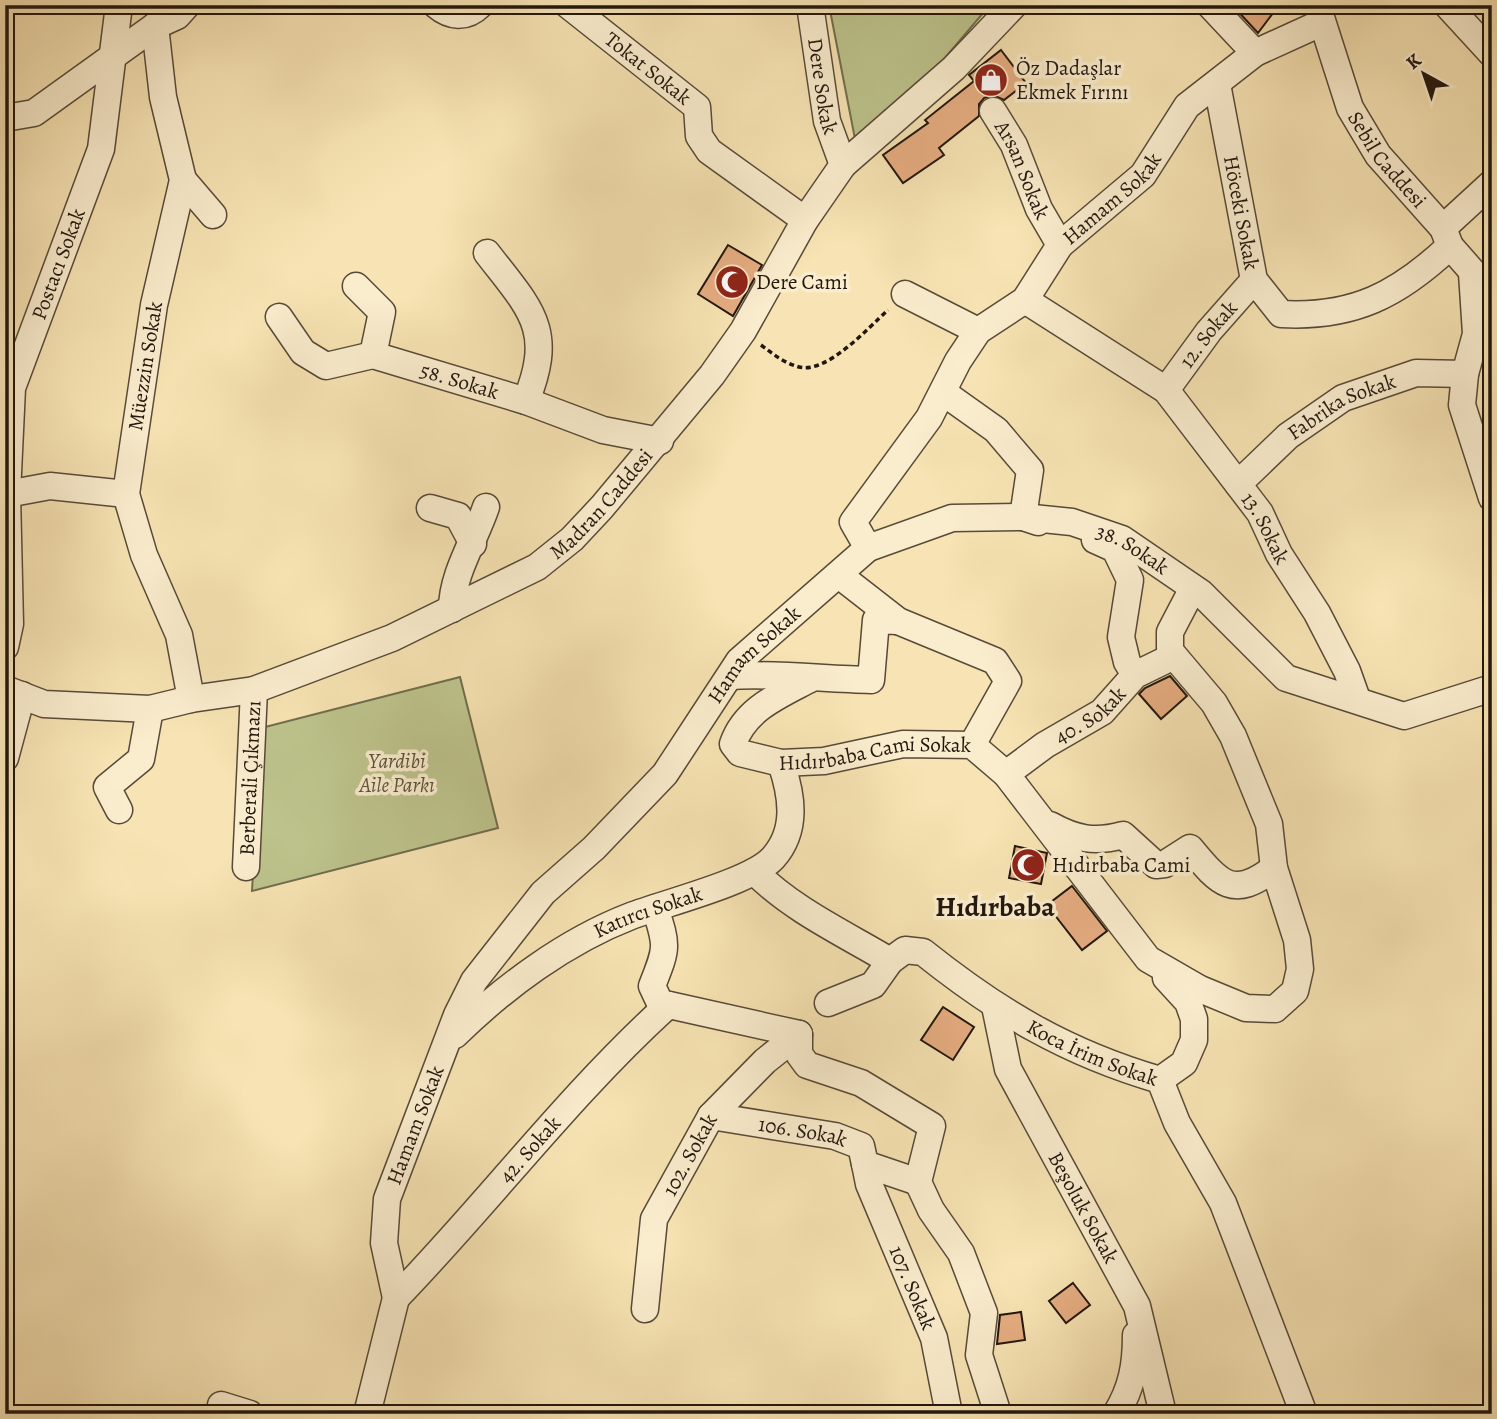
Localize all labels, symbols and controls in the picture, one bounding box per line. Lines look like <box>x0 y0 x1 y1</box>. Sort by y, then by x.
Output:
street label: Tokat Sokak <box>599 25 698 112</box>
street label: Dere Sokak <box>801 36 845 139</box>
north arrow <box>1388 38 1458 108</box>
text: K <box>1401 47 1427 76</box>
place label: Öz Dadaşlar Ekmek Fırını <box>1016 54 1128 106</box>
shop icon: Öz Dadaşlar Ekmek Fırını <box>972 61 1010 99</box>
street label: Sebil Caddesi <box>1341 106 1433 214</box>
street label: Arsan Sokak <box>988 114 1056 225</box>
street label: Hamam Sokak <box>1056 147 1168 251</box>
street label: Höceki Sokak <box>1217 153 1266 273</box>
street label: Postacı Sokak <box>25 204 92 324</box>
mosque icon: Dere Cami <box>713 263 751 301</box>
place label: Dere Cami <box>756 268 848 296</box>
street label: 12. Sokak <box>1173 294 1244 374</box>
street label: Müezzin Sokak <box>121 299 169 433</box>
street label: 58. Sokak <box>417 356 503 406</box>
street label: Fabrika Sokak <box>1282 367 1400 446</box>
street label: Madran Caddesi <box>544 442 659 566</box>
street label: 13. Sokak <box>1235 486 1296 570</box>
street label: 38. Sokak <box>1092 517 1175 581</box>
street label: Hamam Sokak <box>701 599 807 709</box>
street label: 40. Sokak <box>1049 680 1133 750</box>
street label: Berberali Çıkmazı <box>233 700 268 856</box>
street label: Hıdırbaba Cami Sokak <box>778 729 972 777</box>
park label: Yardibi Aile Parkı <box>358 747 435 799</box>
mosque icon: Hıdırbaba Cami <box>1009 846 1047 884</box>
place label: Hıdırbaba Cami <box>1052 851 1190 879</box>
street label: Katırcı Sokak <box>589 879 706 945</box>
district label: Hıdırbaba <box>935 888 1055 926</box>
street label: Koca İrim Sokak <box>1022 1013 1162 1093</box>
street label: Hamam Sokak <box>380 1061 451 1189</box>
street label: 102. Sokak <box>656 1108 724 1201</box>
street label: 42. Sokak <box>492 1109 567 1189</box>
street label: 106. Sokak <box>756 1110 852 1154</box>
street label: Beşoluk Sokak <box>1042 1147 1125 1269</box>
street label: 107. Sokak <box>883 1241 943 1335</box>

